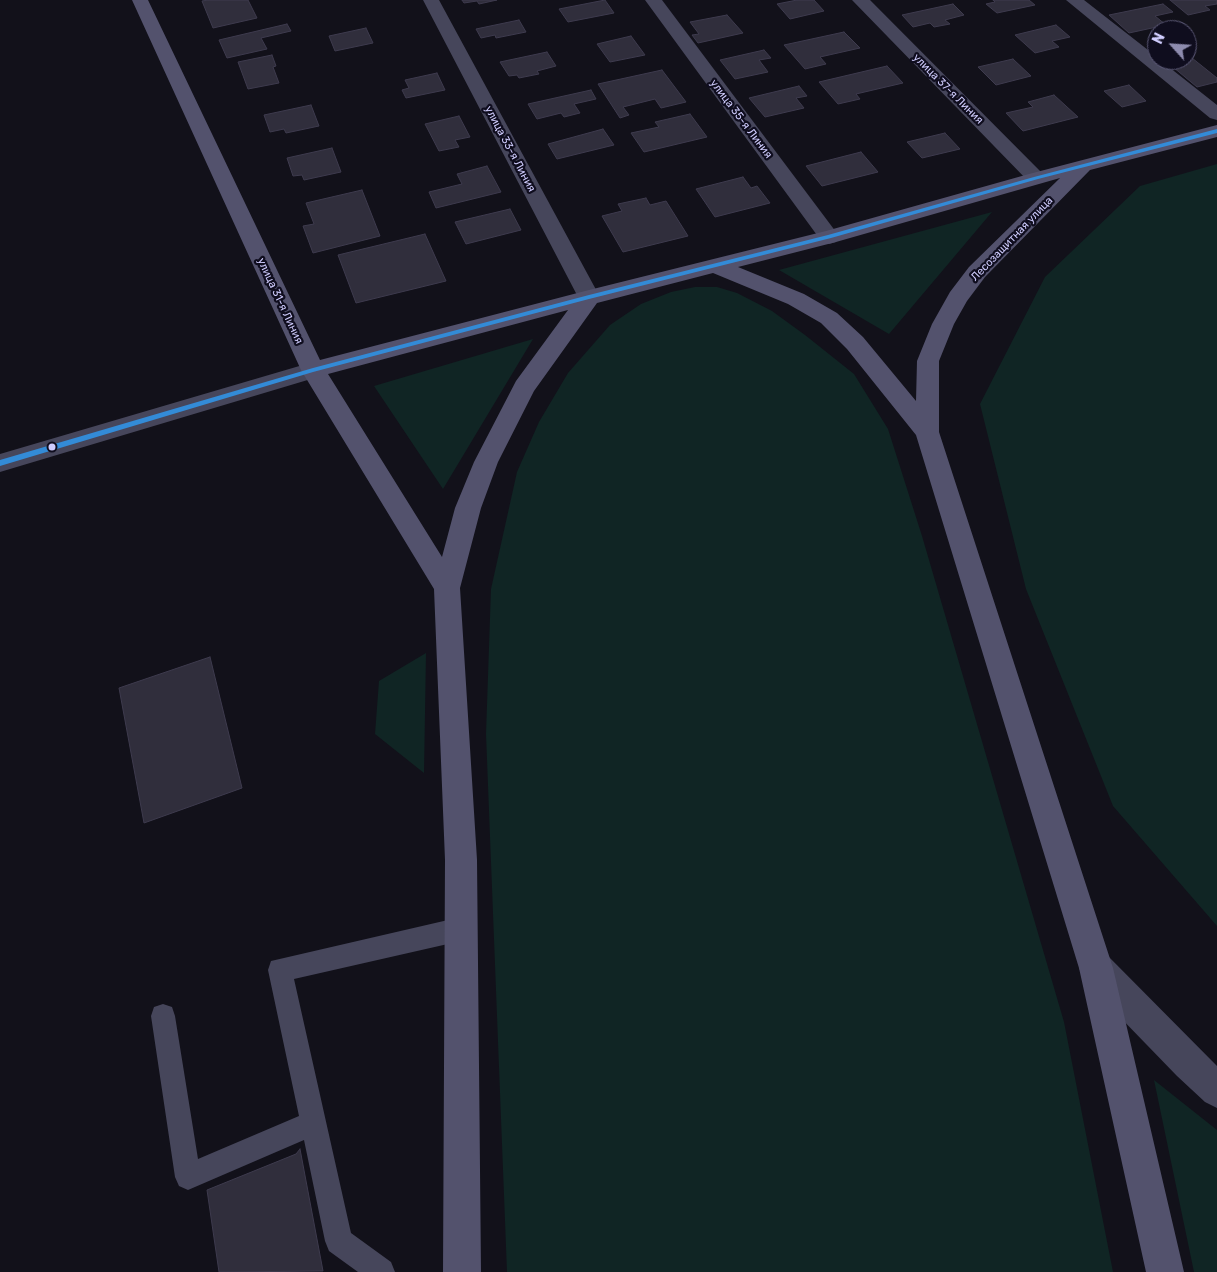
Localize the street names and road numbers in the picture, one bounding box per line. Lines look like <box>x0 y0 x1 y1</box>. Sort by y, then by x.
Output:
street label: улица 37-я Линия <box>910 51 986 127</box>
street label: улица 35-я Линия <box>707 77 775 161</box>
street label: улица 33-я Линия <box>482 104 538 194</box>
street label: Лесозащитная улица <box>968 194 1056 284</box>
street label: улица 31-я Линия <box>254 256 306 346</box>

